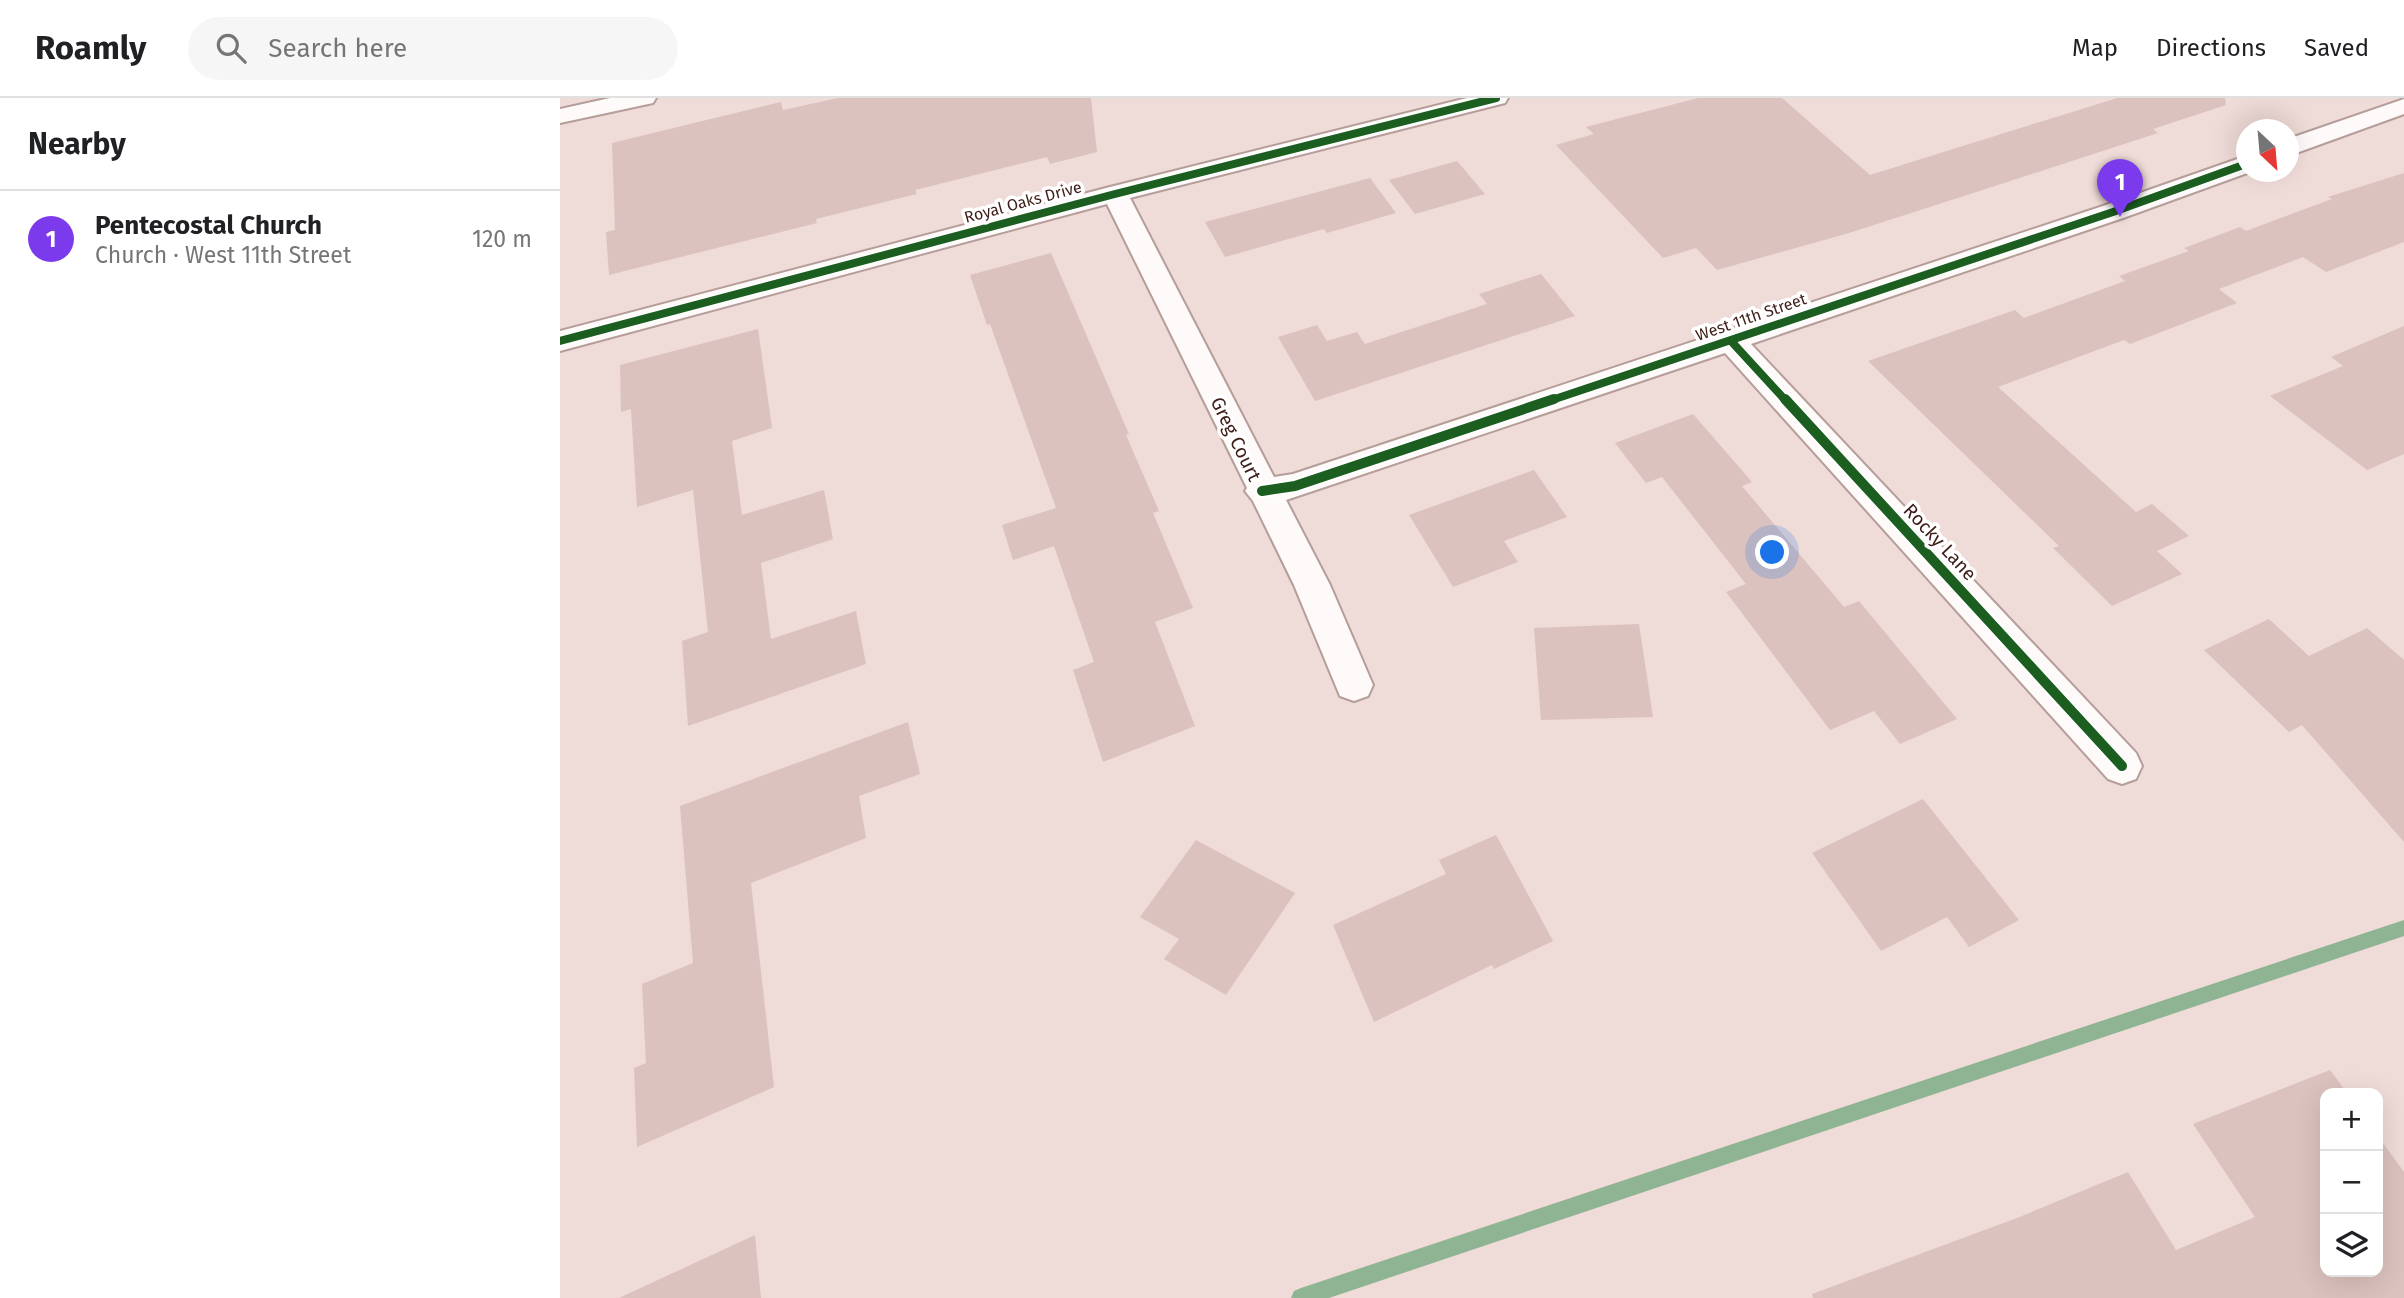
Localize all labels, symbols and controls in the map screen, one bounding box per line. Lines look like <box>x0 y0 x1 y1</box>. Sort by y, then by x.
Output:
search box <box>188 17 678 80</box>
text: Roamly <box>35 28 146 68</box>
icon: search <box>212 29 250 67</box>
text: Search here <box>268 33 407 64</box>
text: Map <box>2072 34 2118 62</box>
text: Directions <box>2156 34 2266 62</box>
text: Saved <box>2304 34 2369 62</box>
north arrow <box>2236 119 2299 182</box>
text: Nearby <box>28 126 126 162</box>
pin: 1 <box>2097 159 2143 217</box>
street label: Royal Oaks Drive <box>962 177 1084 227</box>
text: Pentecostal Church <box>95 210 322 241</box>
text: 1 <box>46 225 56 253</box>
text: 120 m <box>472 225 532 253</box>
text: Church · West 11th Street <box>95 241 351 269</box>
street label: West 11th Street <box>1693 289 1809 345</box>
street label: Greg Court <box>1206 393 1266 485</box>
street label: Rocky Lane <box>1899 499 1981 585</box>
your location <box>1755 535 1789 569</box>
map controls <box>2320 1088 2383 1277</box>
button: + <box>2320 1088 2383 1151</box>
button: − <box>2320 1151 2383 1214</box>
button: layers <box>2320 1214 2383 1277</box>

